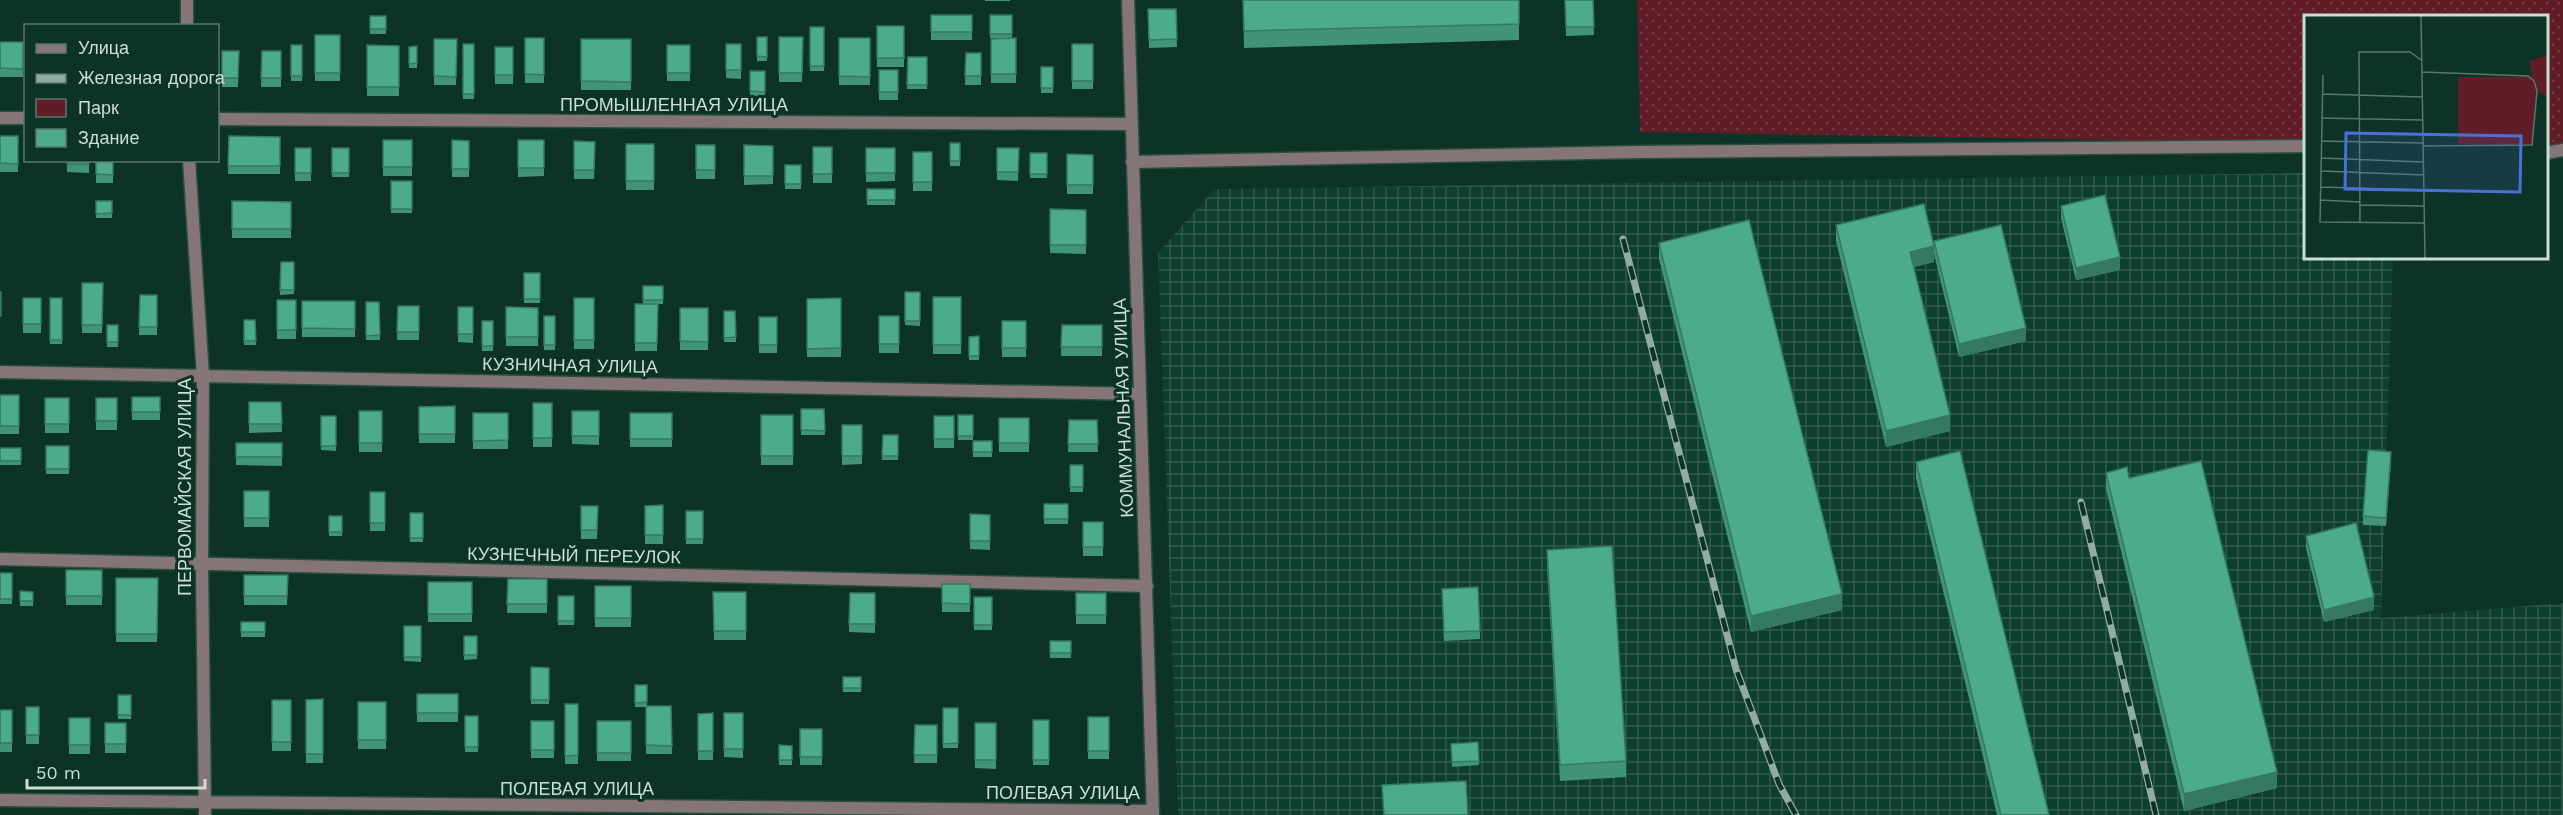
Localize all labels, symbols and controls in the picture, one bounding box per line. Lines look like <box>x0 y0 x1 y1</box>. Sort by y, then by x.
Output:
inset map <box>2304 15 2548 260</box>
legend <box>24 24 219 162</box>
text: Улица <box>78 37 130 58</box>
text: Железная дорога <box>78 67 226 88</box>
street label: ПРОМЫШЛЕННАЯ УЛИЦА <box>560 94 788 115</box>
text: Парк <box>78 97 119 118</box>
text: Здание <box>78 127 139 148</box>
street label: КОММУНАЛЬНАЯ УЛИЦА <box>1109 298 1137 518</box>
street label: КУЗНИЧНАЯ УЛИЦА <box>482 353 658 377</box>
street label: ПЕРВОМАЙСКАЯ УЛИЦА <box>174 378 195 596</box>
street label: КУЗНЕЧНЫЙ ПЕРЕУЛОК <box>467 543 682 567</box>
scale bar <box>27 752 206 790</box>
text: 50 m <box>36 762 81 783</box>
street label: ПОЛЕВАЯ УЛИЦА <box>500 778 654 799</box>
street label: ПОЛЕВАЯ УЛИЦА <box>986 782 1140 803</box>

